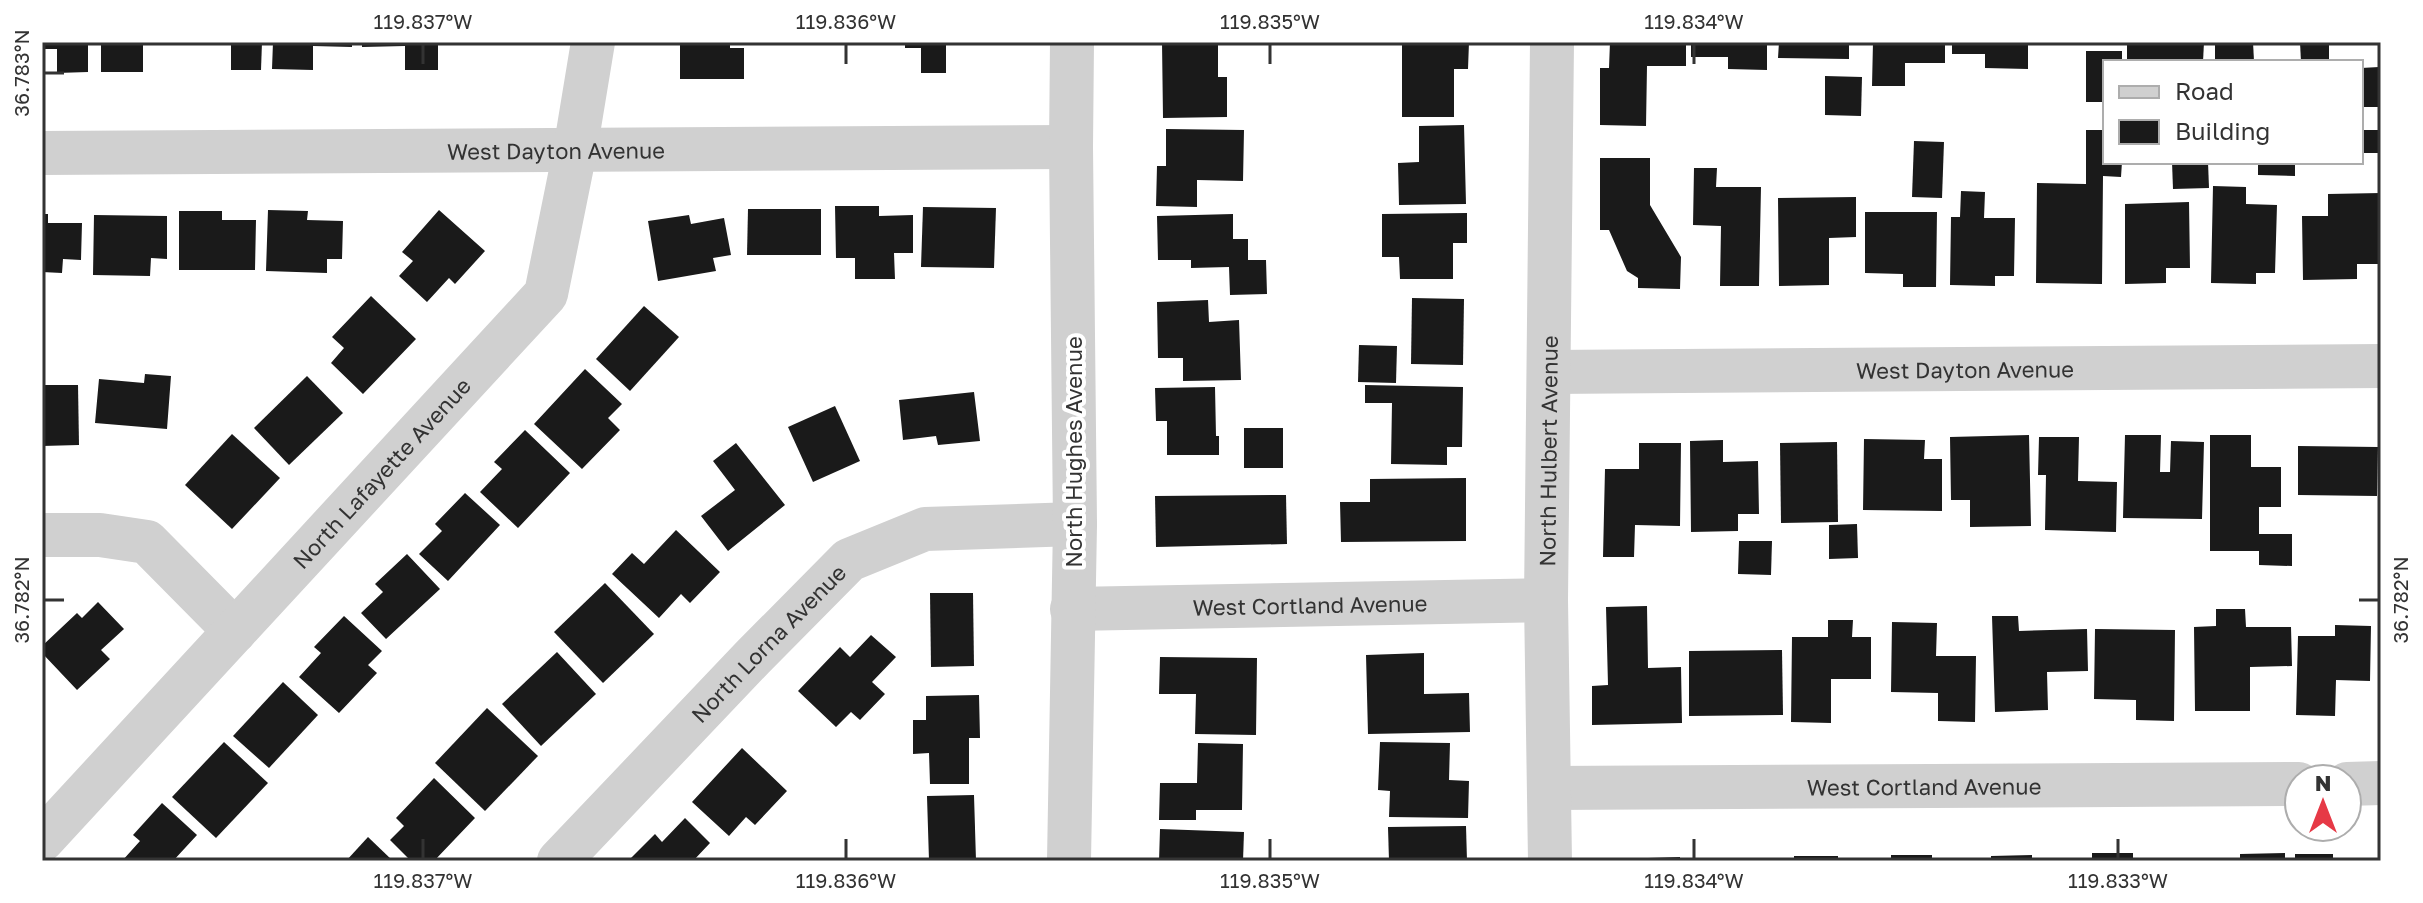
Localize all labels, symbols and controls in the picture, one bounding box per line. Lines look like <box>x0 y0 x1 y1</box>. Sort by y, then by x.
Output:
text: 119.837°W <box>374 9 473 33</box>
text: 119.836°W <box>796 9 896 33</box>
text: 119.835°W <box>1220 9 1320 33</box>
text: 119.834°W <box>1644 9 1744 33</box>
text: 36.783°N <box>9 29 33 117</box>
legend <box>2103 60 2363 164</box>
text: Road <box>2175 76 2234 105</box>
text: Building <box>2175 116 2270 145</box>
street label: West Dayton Avenue <box>447 136 665 164</box>
street label: North Hulbert Avenue <box>1533 335 1562 567</box>
street label: North Hughes Avenue <box>1060 336 1087 568</box>
street label: West Dayton Avenue <box>1856 355 2074 383</box>
street label: North Lafayette Avenue <box>287 372 476 573</box>
text: 36.782°N <box>9 556 33 644</box>
text: 36.782°N <box>2388 556 2412 644</box>
street label: North Lorna Avenue <box>685 558 851 728</box>
street label: West Cortland Avenue <box>1192 589 1428 620</box>
north arrow <box>2283 763 2363 843</box>
text: N <box>2315 769 2331 796</box>
street label: West Cortland Avenue <box>1807 772 2041 800</box>
text: 119.837°W <box>374 868 473 892</box>
text: 119.836°W <box>796 868 896 892</box>
text: 119.835°W <box>1220 868 1320 892</box>
text: 119.834°W <box>1644 868 1744 892</box>
text: 119.833°W <box>2068 868 2168 892</box>

